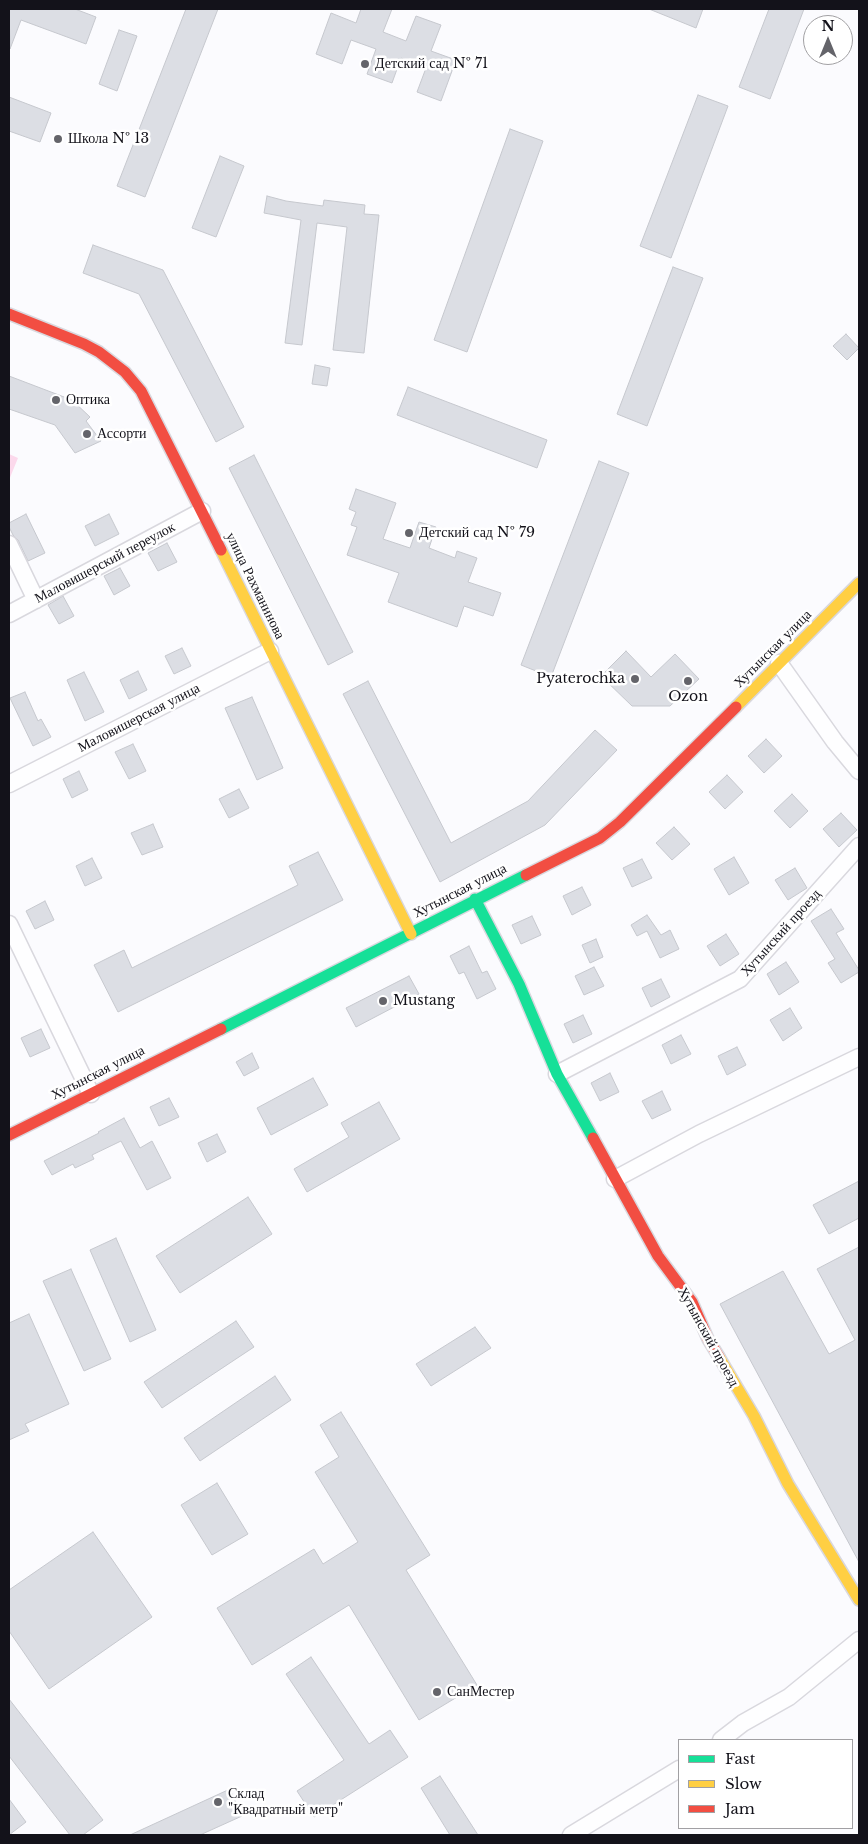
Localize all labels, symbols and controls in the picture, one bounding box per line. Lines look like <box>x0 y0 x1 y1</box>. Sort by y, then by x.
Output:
north arrow <box>803 15 853 65</box>
text: N <box>821 17 835 35</box>
place label: Детский сад № 71 <box>375 56 488 72</box>
marker: Детский сад № 71 <box>359 58 371 70</box>
place label: Школа № 13 <box>68 131 149 147</box>
marker: Школа № 13 <box>52 133 64 145</box>
place label: Оптика <box>66 392 110 408</box>
marker: Оптика <box>50 394 62 406</box>
place label: Ассорти <box>97 426 147 442</box>
marker: Ассорти <box>81 428 93 440</box>
street label: Маловишерский переулок <box>32 519 178 607</box>
place label: Детский сад № 79 <box>419 525 535 541</box>
marker: Детский сад № 79 <box>403 527 415 539</box>
street label: улица Рахманинова <box>222 530 288 642</box>
street label: Хутынская улица <box>731 607 815 691</box>
place label: Pyaterochka <box>536 671 625 687</box>
marker: Pyaterochka <box>629 673 641 685</box>
marker: Ozon <box>682 675 694 687</box>
street label: Маловишерская улица <box>75 680 203 756</box>
place label: Ozon <box>668 689 708 705</box>
street label: Хутынская улица <box>410 860 510 922</box>
street label: Хутынский проезд <box>737 886 825 980</box>
place label: Mustang <box>393 993 455 1009</box>
marker: Mustang <box>377 995 389 1007</box>
street label: Хутынская улица <box>48 1042 148 1104</box>
street label: Хутынский проезд <box>674 1284 742 1390</box>
place label: СанМестер <box>447 1684 514 1700</box>
marker: СанМестер <box>431 1686 443 1698</box>
legend <box>678 1739 853 1829</box>
text: Fast <box>725 1749 755 1768</box>
text: Slow <box>725 1774 762 1793</box>
place label: Склад "Квадратный метр" <box>228 1786 343 1818</box>
marker: Склад "Квадратный метр" <box>212 1796 224 1808</box>
text: Jam <box>725 1799 755 1818</box>

